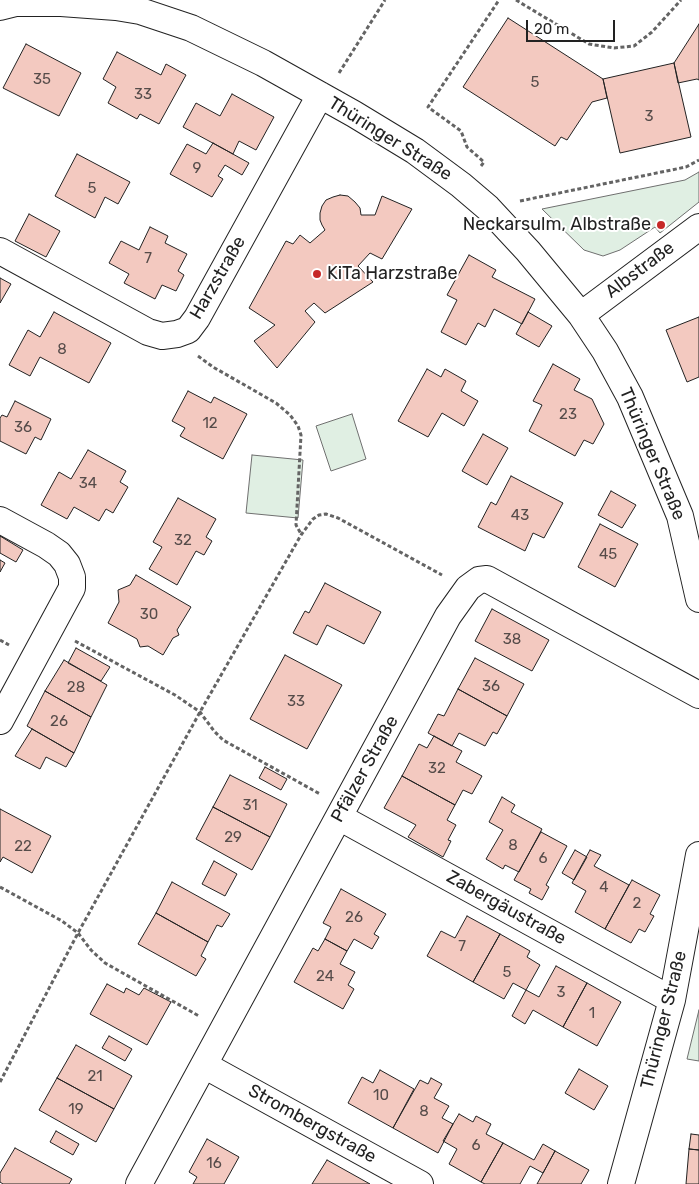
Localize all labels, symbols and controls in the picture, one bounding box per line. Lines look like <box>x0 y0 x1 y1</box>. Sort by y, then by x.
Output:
scale bar <box>529 10 618 42</box>
text: 20 m <box>534 20 569 38</box>
house number: 35 <box>33 71 51 89</box>
house number: 5 <box>531 74 539 92</box>
house number: 33 <box>134 86 152 104</box>
street label: Thüringer Straße <box>324 92 456 186</box>
house number: 3 <box>644 108 654 126</box>
house number: 9 <box>193 160 201 178</box>
house number: 5 <box>88 180 96 198</box>
place label: Neckarsulm, Albstraße <box>463 214 651 236</box>
marker: Neckarsulm, Albstraße <box>655 219 667 231</box>
street label: Harzstraße <box>186 233 250 323</box>
street label: Albstraße <box>601 237 679 303</box>
house number: 7 <box>144 250 152 268</box>
place label: KiTa Harzstraße <box>327 263 458 285</box>
marker: KiTa Harzstraße <box>311 268 323 280</box>
house number: 8 <box>57 341 67 359</box>
street label: Thüringer Straße <box>614 385 690 523</box>
house number: 23 <box>559 406 577 424</box>
house number: 12 <box>202 415 218 433</box>
house number: 36 <box>14 419 32 437</box>
house number: 34 <box>79 475 97 493</box>
house number: 43 <box>511 507 529 525</box>
house number: 32 <box>174 532 192 550</box>
house number: 45 <box>599 546 617 564</box>
house number: 30 <box>140 606 158 624</box>
house number: 38 <box>503 631 521 649</box>
house number: 36 <box>482 678 500 696</box>
house number: 28 <box>67 679 85 697</box>
house number: 33 <box>287 693 305 711</box>
street label: Pfälzer Straße <box>327 712 403 826</box>
house number: 26 <box>50 713 68 731</box>
house number: 32 <box>428 760 446 778</box>
house number: 31 <box>242 797 258 815</box>
house number: 29 <box>224 829 242 847</box>
house number: 8 <box>508 837 518 855</box>
house number: 22 <box>14 838 32 856</box>
house number: 6 <box>538 850 548 868</box>
street label: Zabergäustraße <box>443 866 569 950</box>
house number: 4 <box>599 879 609 897</box>
house number: 2 <box>633 895 641 913</box>
house number: 26 <box>345 909 363 927</box>
house number: 7 <box>458 938 466 956</box>
street label: Thüringer Straße <box>636 949 692 1091</box>
house number: 5 <box>503 964 511 982</box>
house number: 24 <box>316 968 334 986</box>
house number: 3 <box>556 984 566 1002</box>
house number: 1 <box>589 1005 595 1023</box>
house number: 21 <box>87 1068 103 1086</box>
street label: Strombergstraße <box>244 1080 380 1168</box>
house number: 10 <box>373 1087 389 1105</box>
house number: 19 <box>68 1101 84 1119</box>
house number: 8 <box>419 1103 429 1121</box>
house number: 6 <box>471 1137 481 1155</box>
house number: 16 <box>206 1155 222 1173</box>

